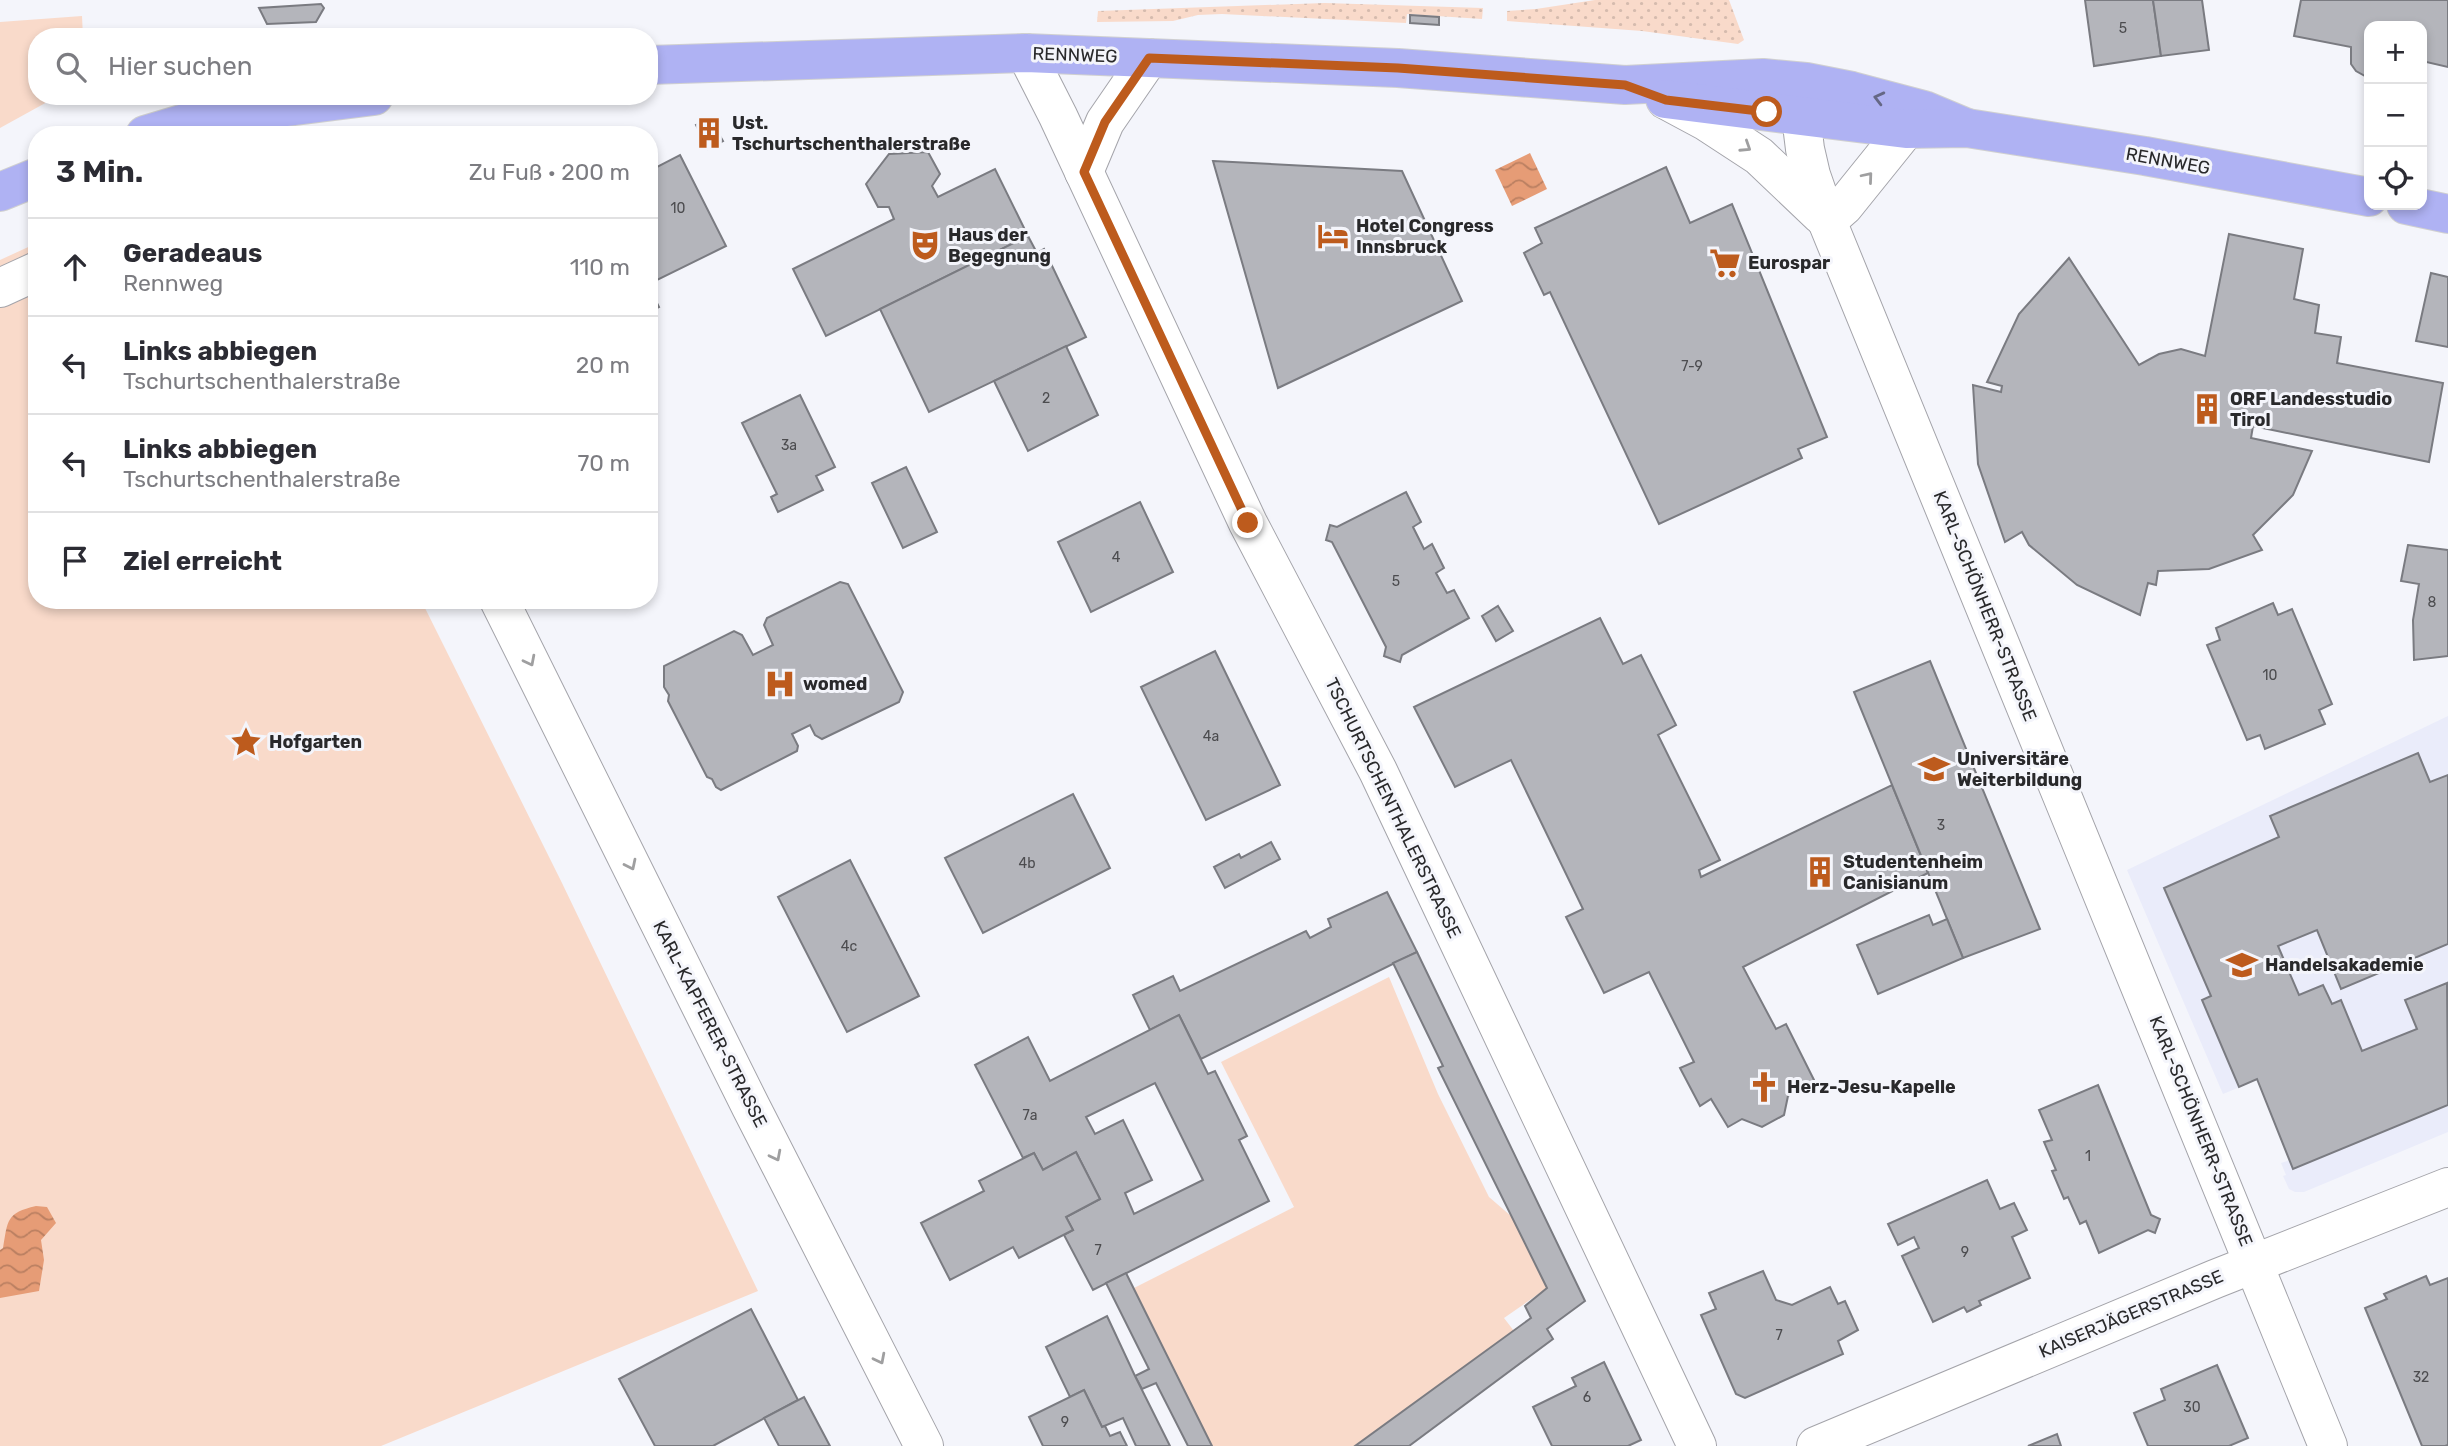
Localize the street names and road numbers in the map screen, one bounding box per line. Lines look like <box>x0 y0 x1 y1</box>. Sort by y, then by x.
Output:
street label: RENNWEG <box>1032 43 1118 67</box>
street label: RENNWEG <box>2124 143 2212 179</box>
street label: KARL-SCHÖNHERR-STRASSE <box>1929 488 2041 724</box>
street label: TSCHURTSCHENTHALERSTRASSE <box>1320 674 1466 942</box>
street label: KARL-KAPFERER-STRASSE <box>648 917 772 1131</box>
street label: KARL-SCHÖNHERR-STRASSE <box>2145 1013 2257 1249</box>
street label: KAISERJÄGERSTRASSE <box>2036 1265 2226 1363</box>

